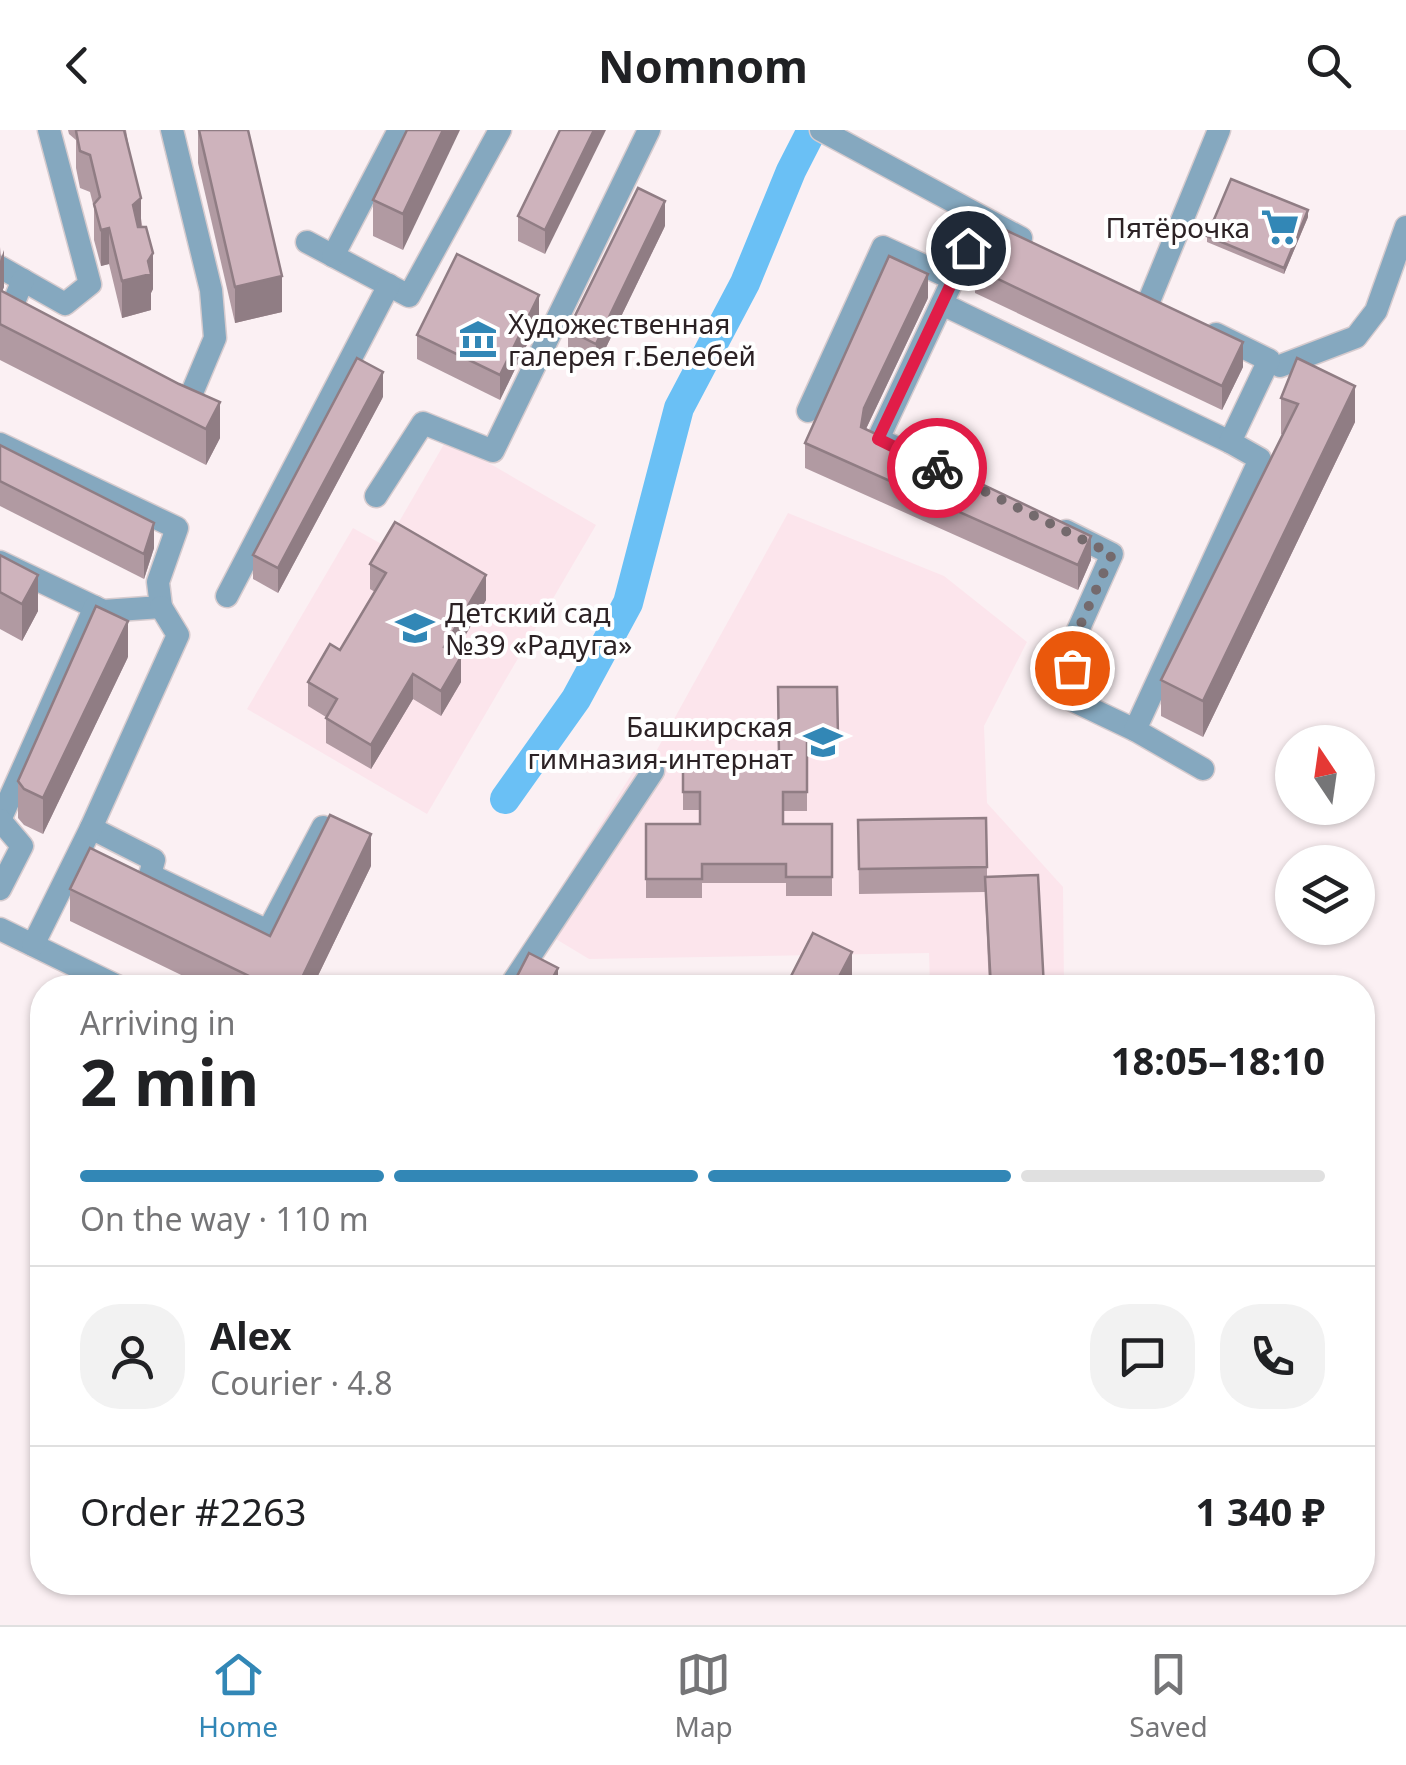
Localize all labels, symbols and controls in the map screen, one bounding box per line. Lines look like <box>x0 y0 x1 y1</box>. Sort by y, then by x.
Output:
text: Nomnom <box>598 35 808 96</box>
icon: back <box>50 38 105 93</box>
icon: search <box>1301 38 1356 93</box>
pin <box>926 206 1011 291</box>
supermarket icon: Пятёрочка <box>1259 206 1301 248</box>
place label: Пятёрочка <box>1105 208 1250 246</box>
icon: home <box>941 221 996 276</box>
place label: Художественная галерея г.Белебей <box>508 304 756 374</box>
museum icon: Художественная галерея г.Белебей <box>457 318 499 360</box>
courier <box>887 418 987 518</box>
icon: bike <box>910 441 965 496</box>
place label: Детский сад №39 «Радуга» <box>445 593 632 663</box>
school or university icon: Детский сад №39 «Радуга» <box>394 607 436 649</box>
pin <box>1030 626 1115 711</box>
icon: bag <box>1045 641 1100 696</box>
place label: Башкирская гимназия-интернат <box>528 707 793 777</box>
school or university icon: Башкирская гимназия-интернат <box>802 721 844 763</box>
north arrow <box>1275 725 1375 825</box>
map controls <box>1275 725 1375 945</box>
button: layers <box>1275 845 1375 945</box>
text: Arriving in <box>80 1001 235 1044</box>
text: 18:05–18:10 <box>1111 1034 1325 1086</box>
text: 2 min <box>80 1037 259 1125</box>
text: On the way · 110 m <box>80 1197 369 1240</box>
button: person <box>80 1304 185 1409</box>
button: chat <box>1090 1304 1195 1409</box>
button: phone <box>1220 1304 1325 1409</box>
text: Alex <box>210 1309 292 1361</box>
text: Courier · 4.8 <box>210 1361 393 1404</box>
text: Order #2263 <box>80 1485 306 1537</box>
text: 1 340 ₽ <box>1195 1485 1325 1537</box>
tab: Home <box>198 1647 278 1745</box>
tab: Map <box>674 1647 733 1745</box>
tab: Saved <box>1129 1647 1208 1745</box>

